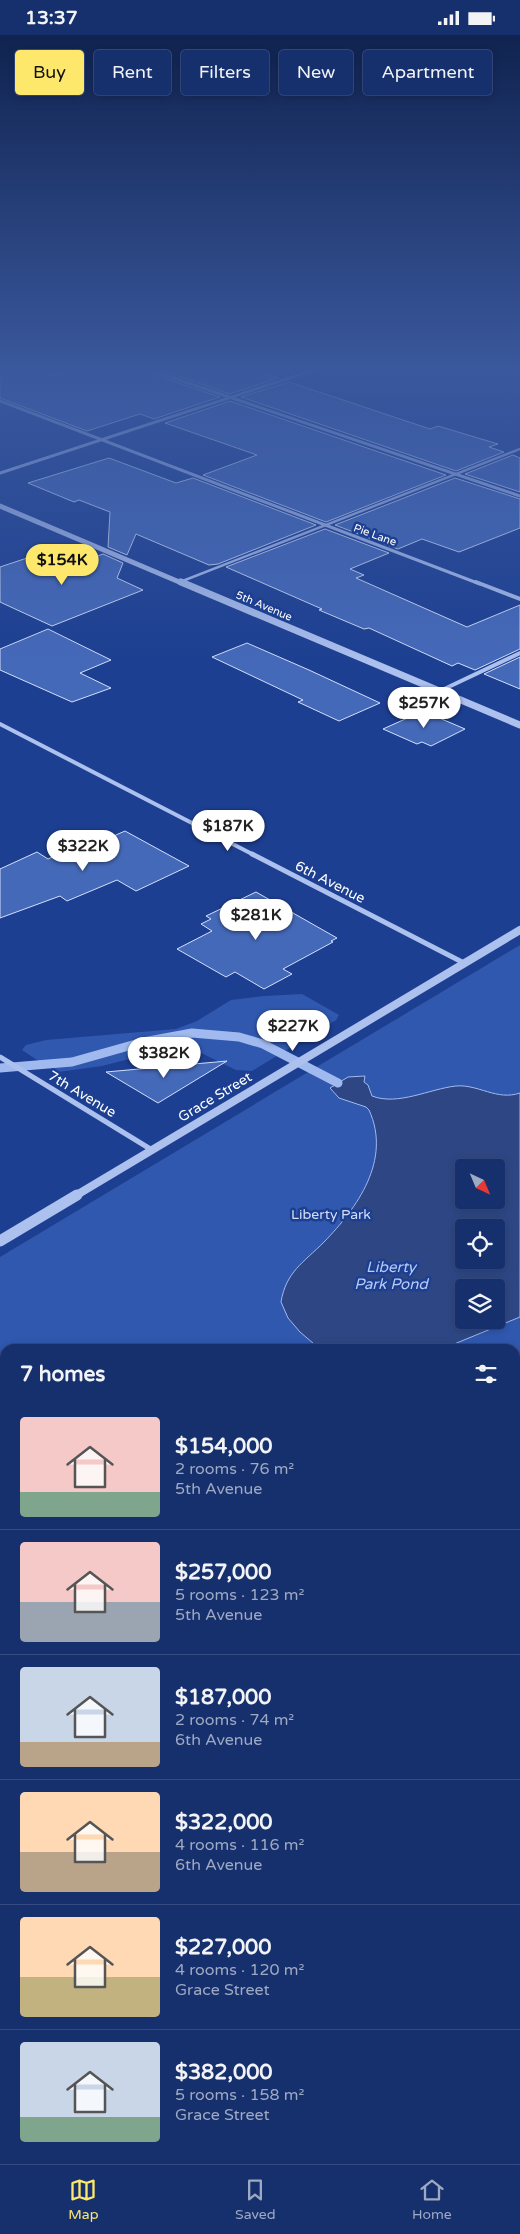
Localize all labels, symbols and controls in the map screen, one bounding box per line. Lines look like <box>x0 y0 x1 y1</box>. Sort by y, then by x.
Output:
text: 13:37 <box>25 7 78 29</box>
chip: Buy <box>15 50 84 95</box>
chip: Rent <box>94 50 171 95</box>
chip: Filters <box>181 50 269 95</box>
chip: New <box>279 50 353 95</box>
chip: Apartment <box>363 50 492 95</box>
street label: Pie Lane <box>352 521 398 549</box>
pin: $154K <box>27 543 97 586</box>
text: $154K <box>37 550 87 570</box>
street label: 5th Avenue <box>234 588 294 624</box>
pin: $257K <box>389 687 459 729</box>
text: $257K <box>399 693 449 713</box>
pin: $187K <box>193 809 263 852</box>
text: $187K <box>203 816 253 836</box>
pin: $322K <box>48 829 118 872</box>
text: $322K <box>58 836 108 856</box>
street label: 6th Avenue <box>292 857 368 907</box>
pin: $281K <box>221 899 291 941</box>
text: $281K <box>231 905 281 925</box>
pin: $227K <box>258 1009 328 1052</box>
text: $227K <box>268 1016 318 1036</box>
pin: $382K <box>129 1037 199 1079</box>
text: $382K <box>139 1043 189 1063</box>
street label: 7th Avenue <box>45 1067 119 1121</box>
street label: Grace Street <box>175 1068 255 1126</box>
north arrow <box>455 1159 505 1209</box>
map controls <box>455 1159 505 1329</box>
park label: Liberty Park <box>291 1206 371 1223</box>
button: locate <box>455 1219 505 1269</box>
water label: Liberty Park Pond <box>354 1258 429 1293</box>
button: layers <box>455 1279 505 1329</box>
icon: filters <box>472 1360 500 1388</box>
text: 7 homes <box>20 1362 105 1387</box>
text: $154,000 <box>175 1434 273 1459</box>
icon: home <box>60 1437 120 1497</box>
text: 2 rooms · 76 m² <box>175 1459 294 1479</box>
text: 5th Avenue <box>175 1479 262 1499</box>
text: $257,000 <box>175 1560 271 1585</box>
icon: home <box>60 1562 120 1622</box>
text: 5 rooms · 123 m² <box>175 1585 304 1605</box>
text: 5th Avenue <box>175 1605 262 1625</box>
text: $187,000 <box>175 1685 271 1710</box>
icon: home <box>60 1687 120 1747</box>
text: 2 rooms · 74 m² <box>175 1710 294 1730</box>
text: 6th Avenue <box>175 1730 262 1750</box>
text: $322,000 <box>175 1810 273 1835</box>
icon: home <box>60 1812 120 1872</box>
text: 4 rooms · 116 m² <box>175 1835 304 1855</box>
text: 6th Avenue <box>175 1855 262 1875</box>
text: $227,000 <box>175 1935 271 1960</box>
icon: home <box>60 1937 120 1997</box>
text: 4 rooms · 120 m² <box>175 1960 304 1980</box>
text: Grace Street <box>175 1980 270 2000</box>
text: $382,000 <box>175 2060 273 2085</box>
icon: home <box>60 2062 120 2122</box>
text: 5 rooms · 158 m² <box>175 2085 304 2105</box>
text: Grace Street <box>175 2105 270 2125</box>
tab: Map <box>68 2176 99 2223</box>
tab: Saved <box>235 2176 276 2223</box>
tab: Home <box>412 2176 452 2223</box>

